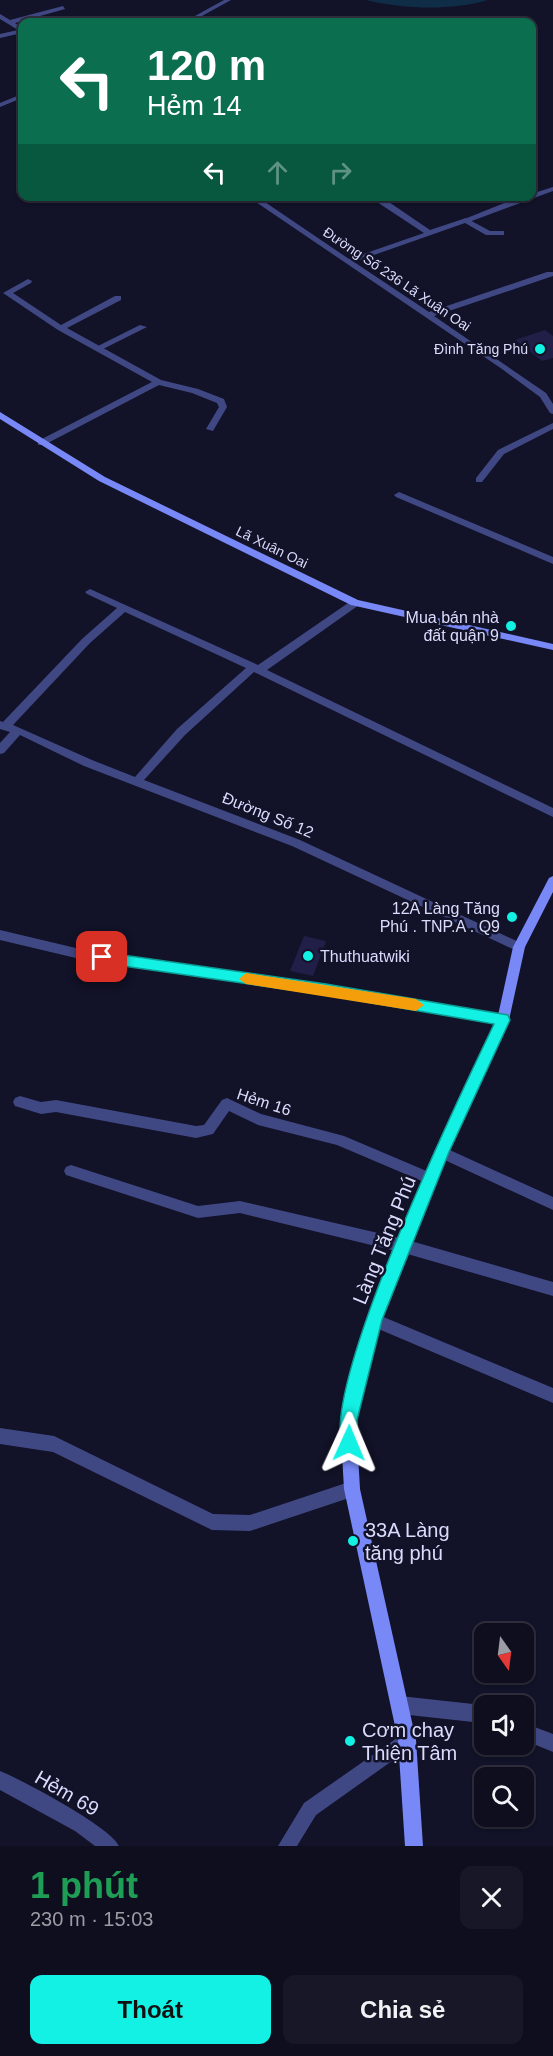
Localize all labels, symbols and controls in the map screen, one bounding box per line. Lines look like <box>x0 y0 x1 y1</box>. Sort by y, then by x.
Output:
icon: left <box>48 42 126 120</box>
text: 120 m <box>147 42 266 89</box>
text: Hẻm 14 <box>147 91 242 121</box>
icon: left <box>198 156 231 189</box>
icon: ahead <box>261 156 294 189</box>
icon: right <box>324 156 357 189</box>
street label: Đường Số 236 Lã Xuân Oai <box>320 224 474 334</box>
place label: Đình Tăng Phú <box>434 341 528 357</box>
marker: Đình Tăng Phú <box>533 342 547 356</box>
street label: Lã Xuân Oai <box>234 523 310 571</box>
place label: Mua bán nhà đất quận 9 <box>406 609 499 644</box>
marker: Mua bán nhà đất quận 9 <box>504 619 518 633</box>
street label: Đường Số 12 <box>220 789 316 841</box>
place label: 12A Làng Tăng Phú . TNP.A . Q9 <box>380 900 500 935</box>
marker: 12A Làng Tăng Phú . TNP.A . Q9 <box>505 910 519 924</box>
pin <box>76 931 127 982</box>
icon: arrive <box>85 940 118 973</box>
place label: Thuthuatwiki <box>320 948 410 965</box>
marker: Thuthuatwiki <box>301 949 315 963</box>
street label: Hẻm 16 <box>235 1085 293 1119</box>
street label: Làng Tăng Phú <box>348 1173 420 1307</box>
position arrow <box>317 1411 381 1475</box>
place label: 33A Làng tăng phú <box>365 1519 450 1564</box>
marker: 33A Làng tăng phú <box>346 1534 360 1548</box>
north arrow <box>474 1623 534 1683</box>
map controls <box>474 1623 534 1827</box>
button: sound <box>474 1695 534 1755</box>
place label: Cơm chay Thiện Tâm <box>362 1719 457 1764</box>
marker: Cơm chay Thiện Tâm <box>343 1734 357 1748</box>
street label: Hẻm 69 <box>31 1766 103 1820</box>
button: search <box>474 1767 534 1827</box>
text: 1 phút <box>30 1865 138 1906</box>
button: close <box>460 1866 523 1929</box>
text: 230 m · 15:03 <box>30 1908 153 1930</box>
button: Thoát <box>30 1975 271 2044</box>
button: Chia sẻ <box>283 1975 523 2044</box>

